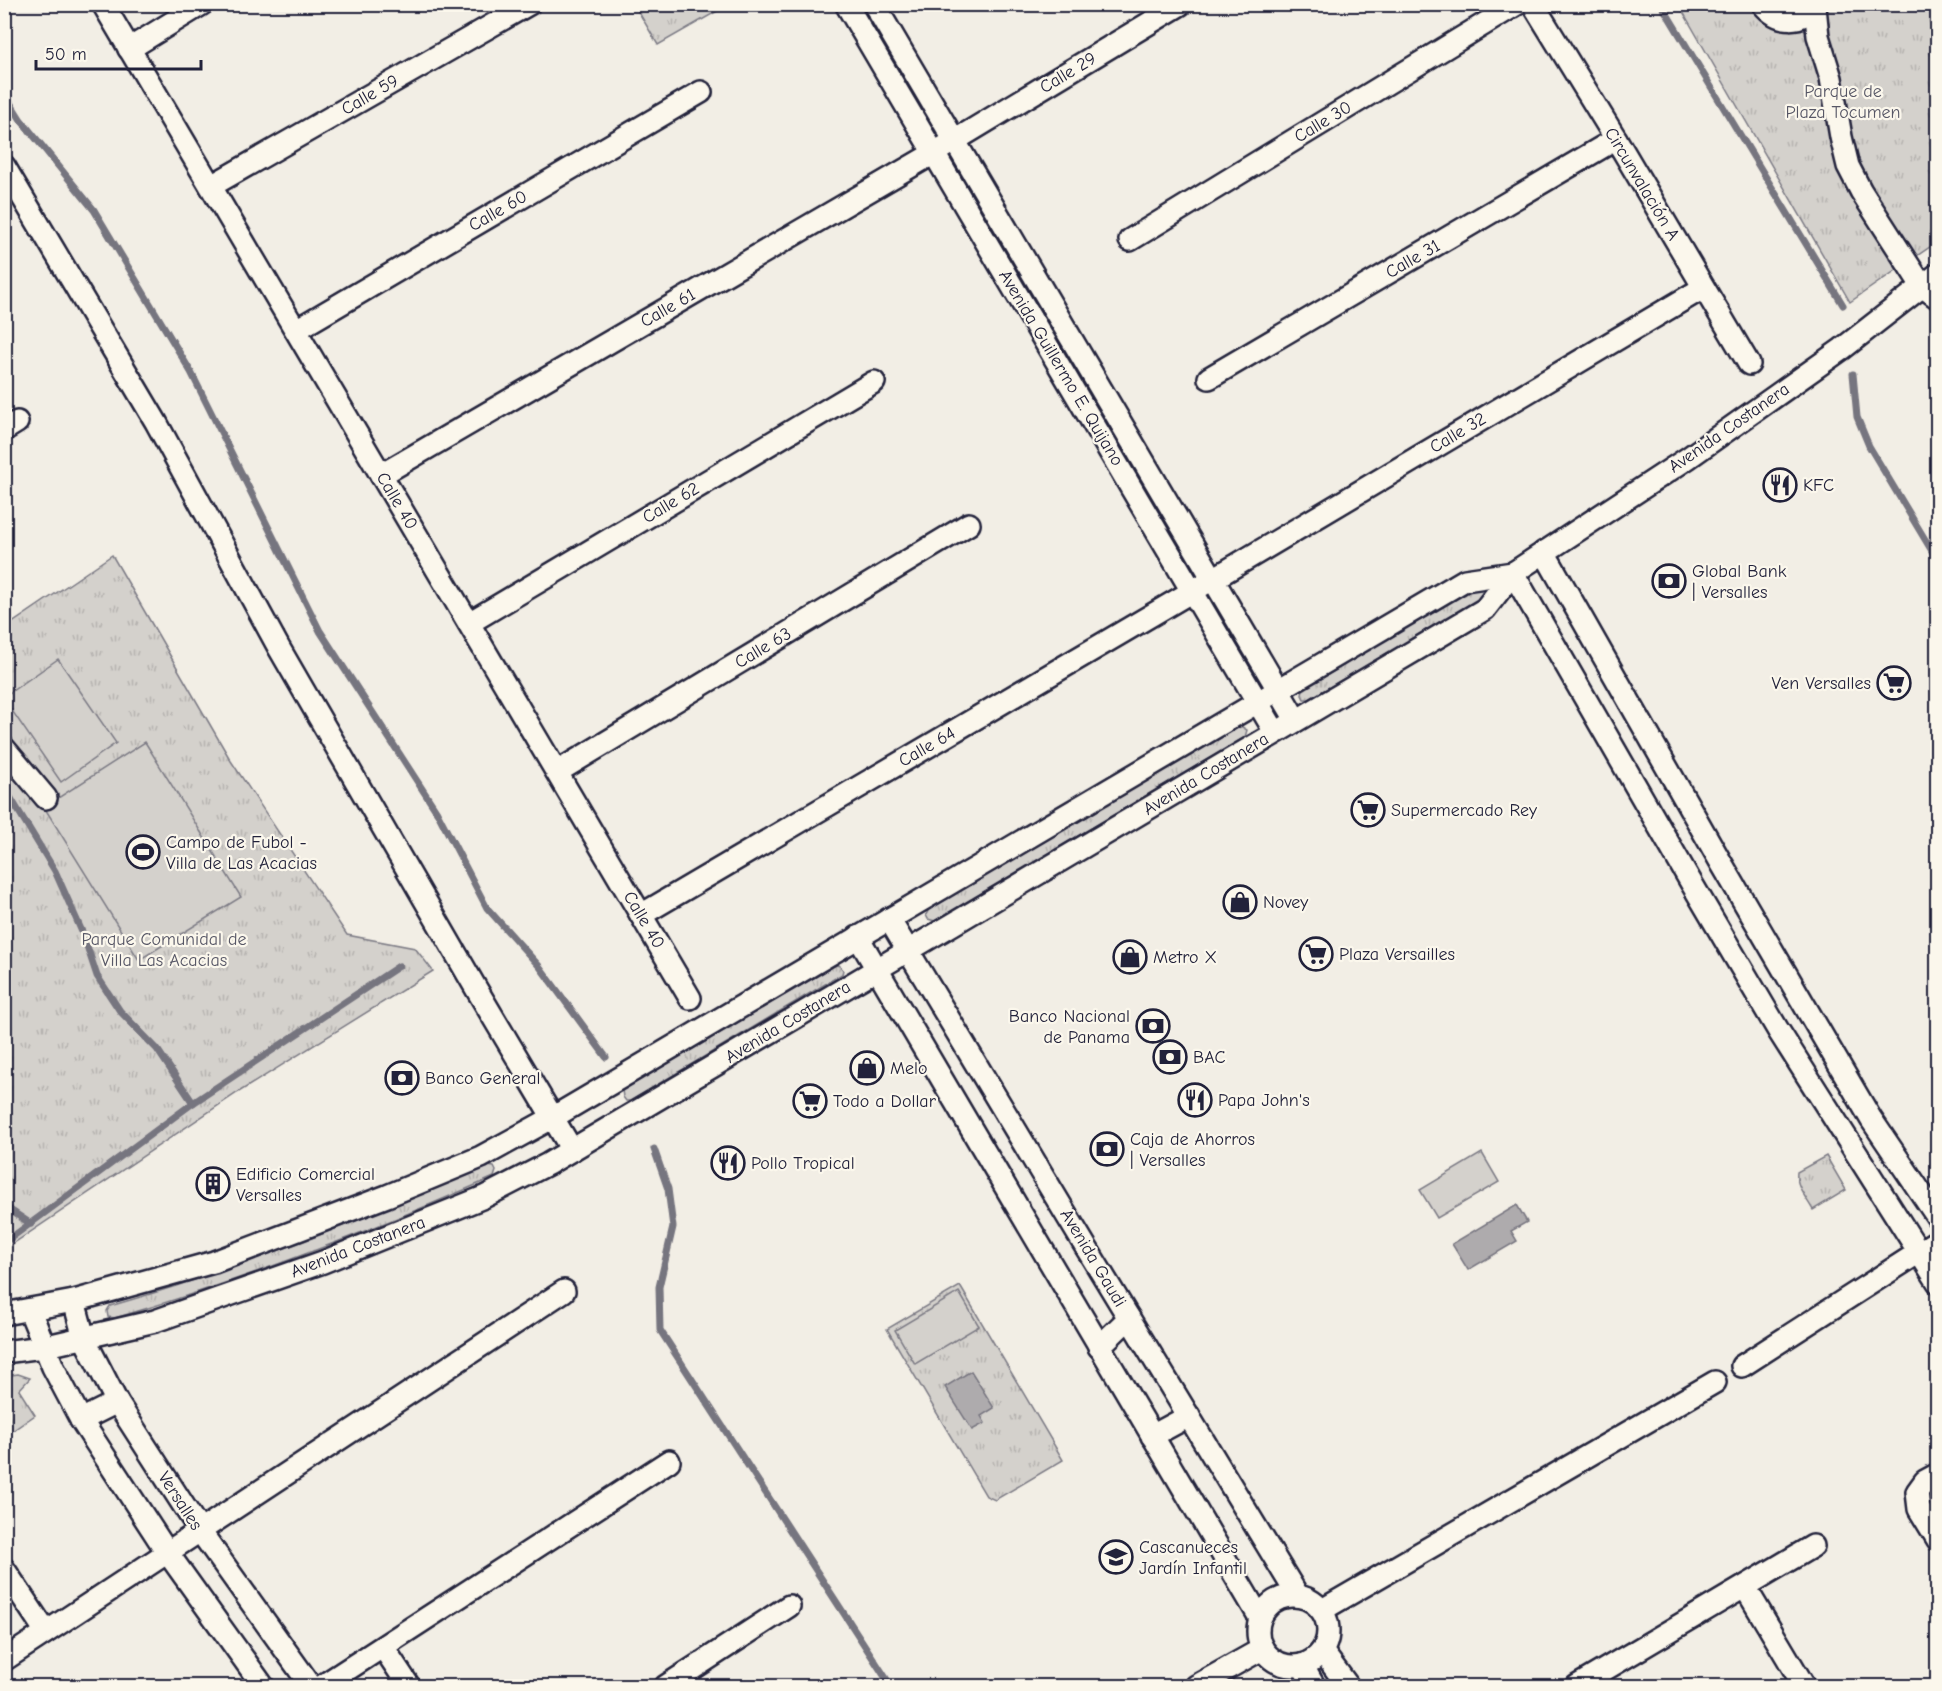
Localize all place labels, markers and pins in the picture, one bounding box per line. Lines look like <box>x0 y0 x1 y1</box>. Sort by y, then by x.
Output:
restaurant icon: KFC <box>1762 467 1798 503</box>
place label: KFC <box>1803 475 1834 496</box>
place label: Global Bank | Versalles <box>1692 561 1787 603</box>
bank icon: Global Bank | Versalles <box>1651 563 1687 599</box>
supermarket icon: Ven Versalles <box>1876 665 1912 701</box>
place label: Ven Versalles <box>1772 673 1871 694</box>
supermarket icon: Supermercado Rey <box>1350 792 1386 828</box>
place label: Supermercado Rey <box>1391 800 1538 821</box>
place label: Campo de Fubol - Villa de Las Acacias <box>166 832 317 874</box>
sports icon: Campo de Fubol - Villa de Las Acacias <box>125 834 161 870</box>
shop icon: Novey <box>1222 884 1258 920</box>
place label: Novey <box>1263 892 1309 913</box>
supermarket icon: Plaza Versailles <box>1298 936 1334 972</box>
shop icon: Metro X <box>1112 939 1148 975</box>
place label: Plaza Versailles <box>1339 944 1455 965</box>
place label: Metro X <box>1153 947 1217 968</box>
place label: Banco Nacional de Panama <box>1009 1006 1130 1048</box>
bank icon: Banco Nacional de Panama <box>1135 1008 1171 1044</box>
bank icon: BAC <box>1152 1039 1188 1075</box>
place label: BAC <box>1193 1047 1226 1068</box>
shop icon: Melo <box>849 1050 885 1086</box>
place label: Melo <box>890 1058 928 1079</box>
bank icon: Banco General <box>384 1060 420 1096</box>
place label: Banco General <box>425 1068 541 1089</box>
restaurant icon: Papa John's <box>1177 1082 1213 1118</box>
supermarket icon: Todo a Dollar <box>792 1083 828 1119</box>
place label: Papa John's <box>1218 1090 1310 1111</box>
place label: Todo a Dollar <box>833 1091 937 1112</box>
place label: Caja de Ahorros | Versalles <box>1130 1129 1255 1171</box>
bank icon: Caja de Ahorros | Versalles <box>1089 1131 1125 1167</box>
restaurant icon: Pollo Tropical <box>710 1145 746 1181</box>
place label: Pollo Tropical <box>751 1153 855 1174</box>
place label: Edificio Comercial Versalles <box>236 1164 375 1206</box>
building icon: Edificio Comercial Versalles <box>195 1166 231 1202</box>
place label: Cascanueces Jardín Infantil <box>1139 1537 1247 1579</box>
school or university icon: Cascanueces Jardín Infantil <box>1098 1539 1134 1575</box>

